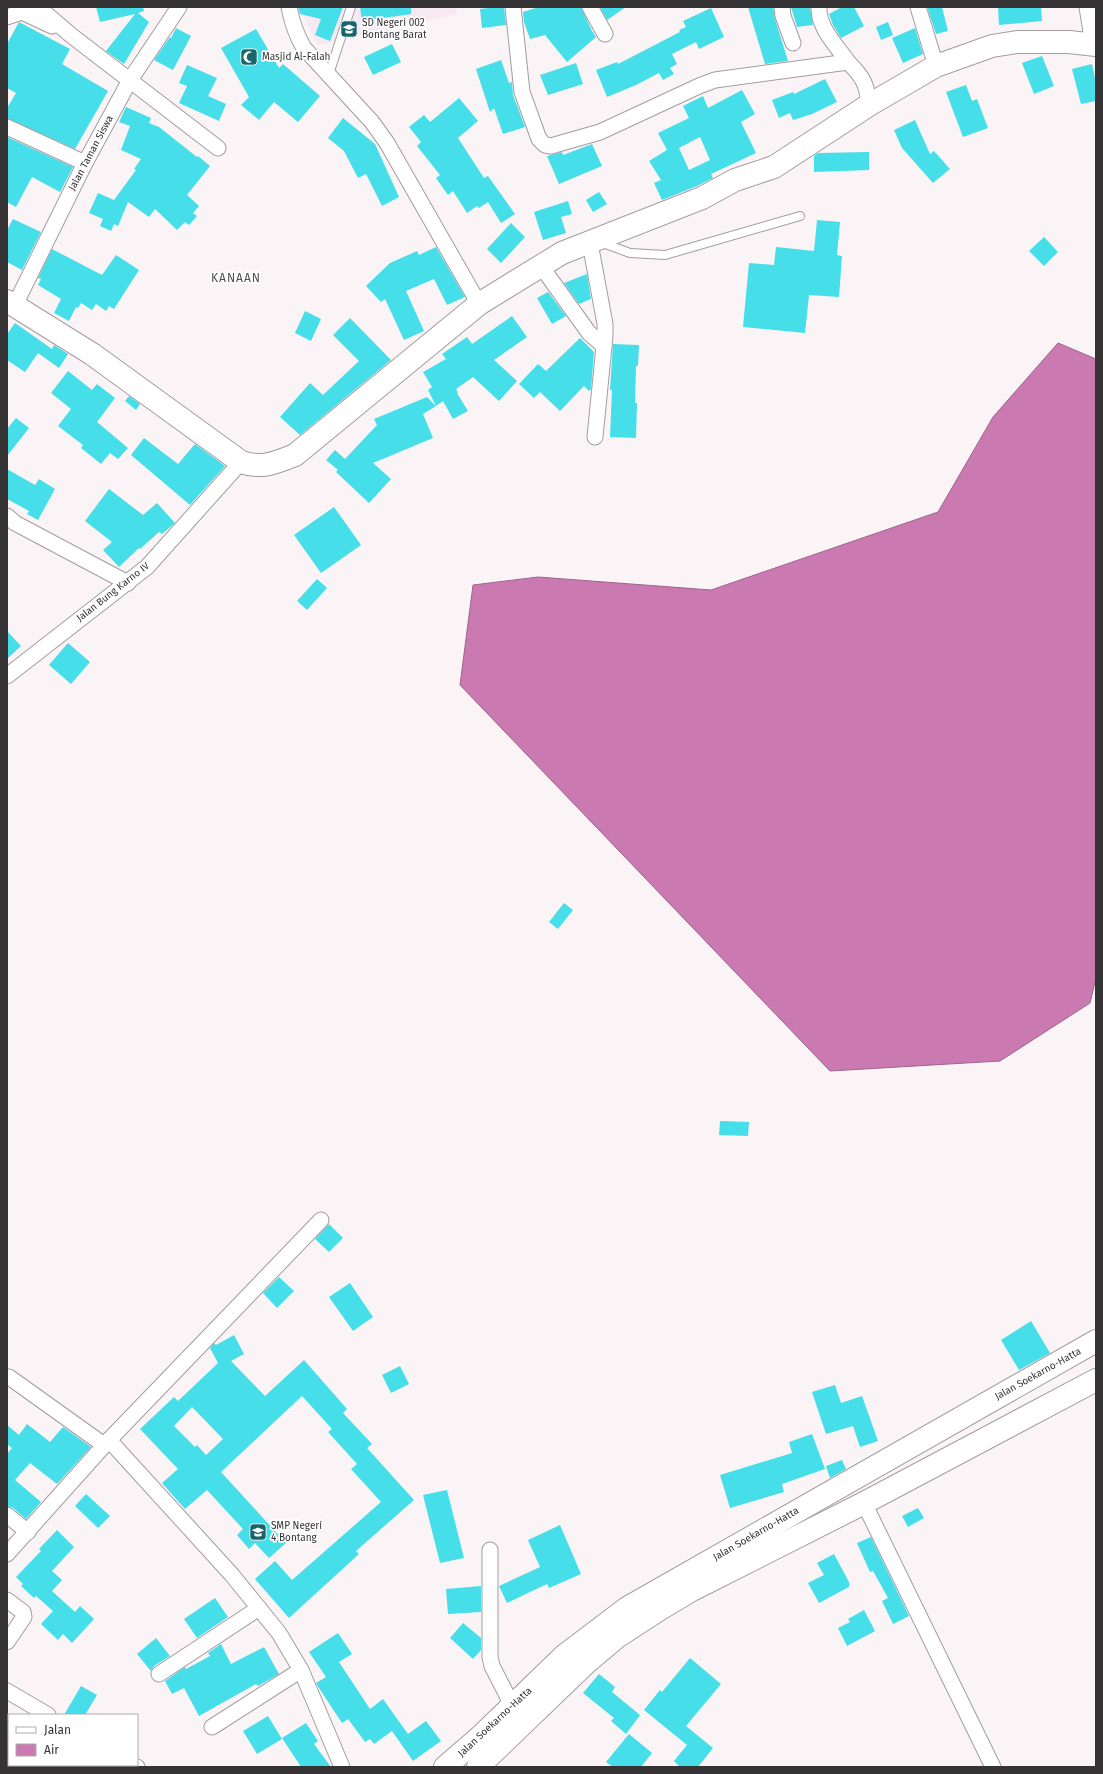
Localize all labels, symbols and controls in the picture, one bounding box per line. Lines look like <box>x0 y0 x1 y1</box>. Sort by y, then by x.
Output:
place label: SD Negeri 002 Bontang Barat <box>362 17 427 41</box>
school or university icon: SD Negeri 002 Bontang Barat <box>339 19 359 39</box>
mosque icon: Masjid Al-Falah <box>239 47 259 67</box>
place label: Masjid Al-Falah <box>262 51 330 63</box>
street label: Jalan Taman Siswa <box>66 113 116 193</box>
district label: KANAAN <box>211 271 261 285</box>
street label: Jalan Bung Karno IV <box>74 560 152 624</box>
street label: Jalan Soekarno-Hatta <box>993 1345 1083 1403</box>
street label: Jalan Soekarno-Hatta <box>711 1505 801 1563</box>
place label: SMP Negeri 4 Bontang <box>271 1520 322 1544</box>
school or university icon: SMP Negeri 4 Bontang <box>248 1522 268 1542</box>
street label: Jalan Soekarno-Hatta <box>456 1685 534 1759</box>
legend <box>8 1714 138 1766</box>
text: Jalan <box>44 1723 71 1737</box>
text: Air <box>44 1743 59 1757</box>

